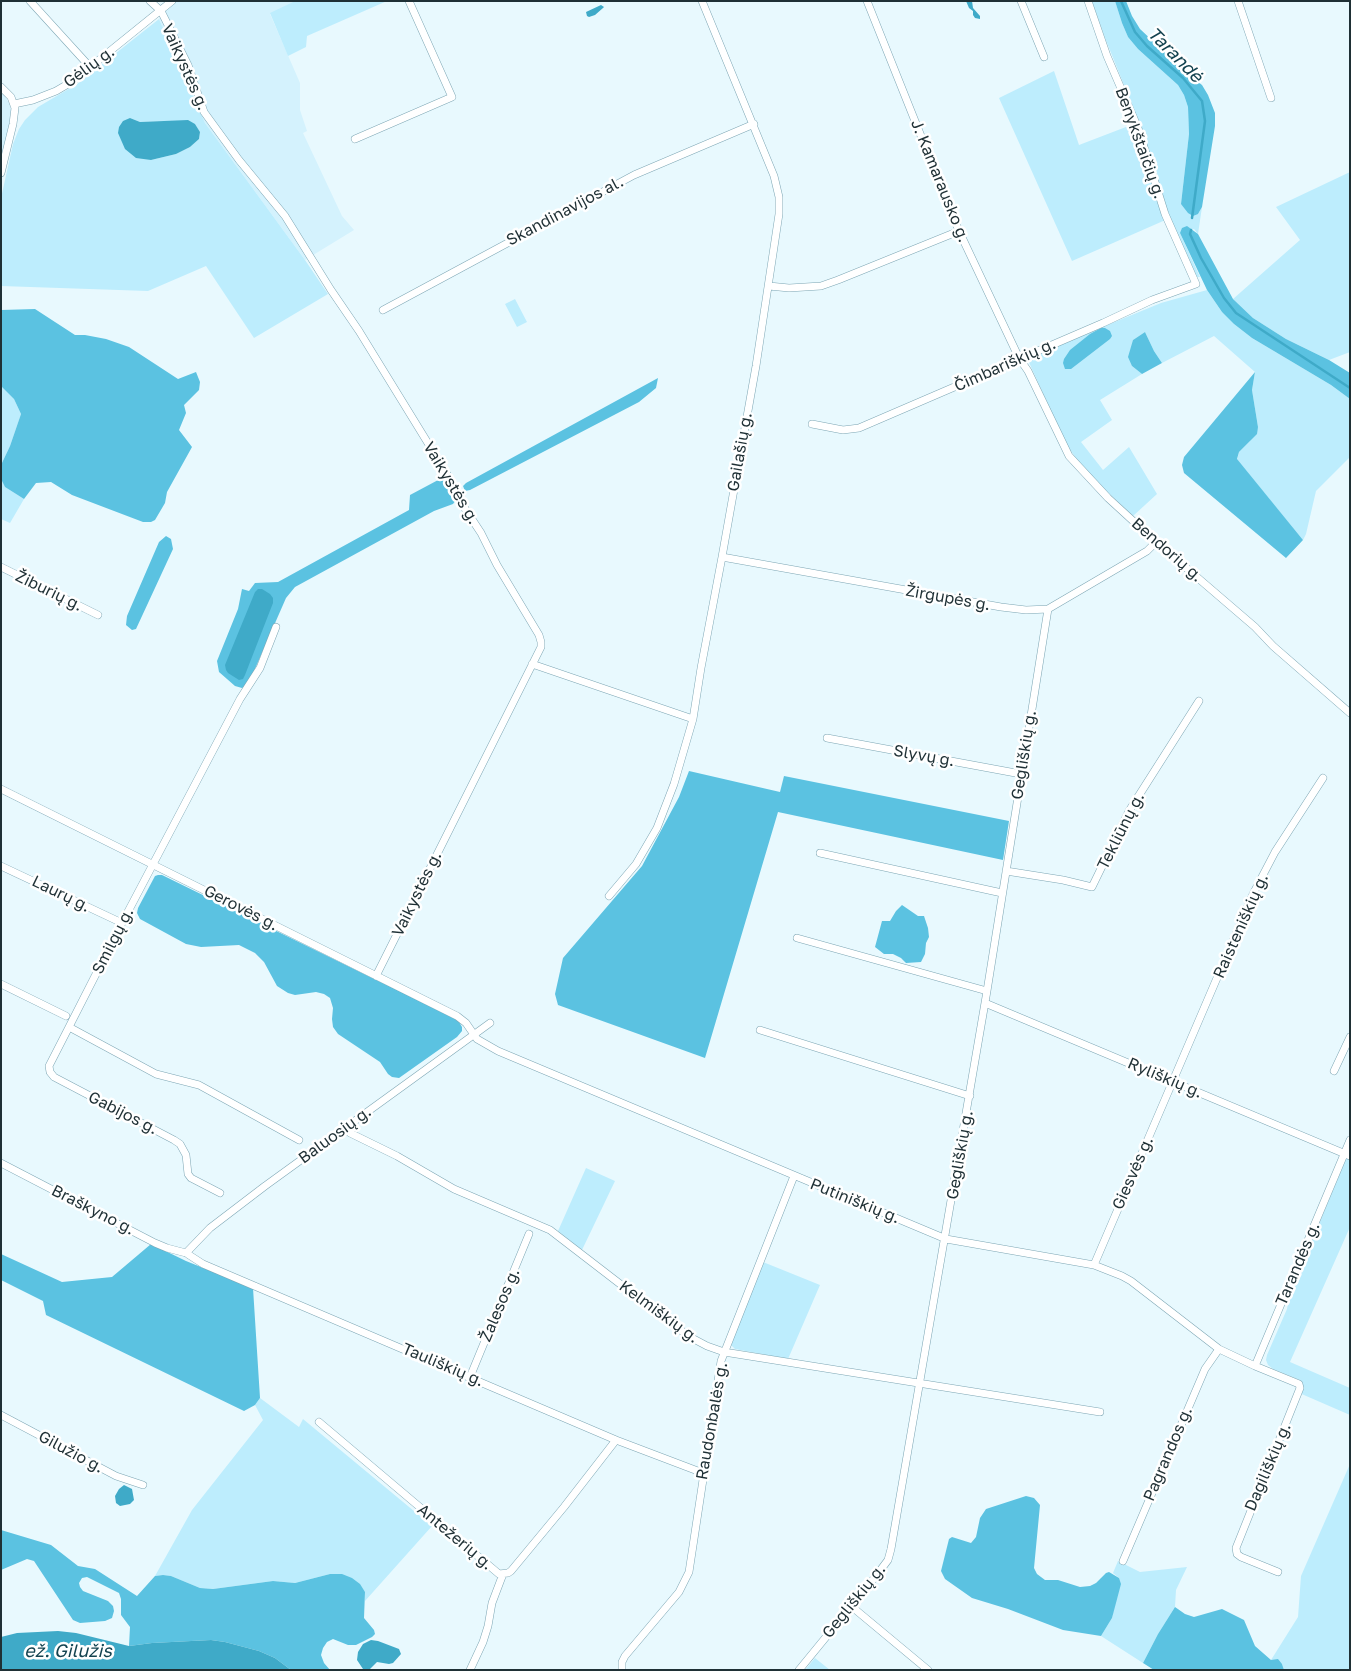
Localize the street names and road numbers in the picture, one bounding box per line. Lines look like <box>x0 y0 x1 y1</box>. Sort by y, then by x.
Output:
street label: Vaikystės g. <box>157 21 213 113</box>
street label: Gėlių g. <box>60 42 118 92</box>
street label: Benykštaičių g. <box>1111 85 1169 201</box>
street label: J. Kamarausko g. <box>907 117 973 245</box>
street label: Skandinavijos al. <box>503 172 627 250</box>
street label: Čimbariškių g. <box>951 334 1059 396</box>
street label: Gailašių g. <box>724 411 756 493</box>
street label: Vaikystės g. <box>419 438 483 528</box>
street label: Bendorių g. <box>1127 514 1207 586</box>
street label: Žiburių g. <box>12 567 86 615</box>
street label: Žirgupės g. <box>904 581 992 615</box>
street label: Gegliškių g. <box>1007 709 1041 801</box>
street label: Slyvų g. <box>892 741 956 771</box>
street label: Tekliūnų g. <box>1093 789 1149 873</box>
street label: Vaikystės g. <box>388 848 446 940</box>
street label: Raisteniškių g. <box>1209 871 1273 981</box>
street label: Laurų g. <box>29 872 93 916</box>
street label: Gerovės g. <box>201 881 281 935</box>
street label: Smilgų g. <box>88 905 138 977</box>
street label: Ryliškių g. <box>1125 1054 1205 1102</box>
street label: Gabijos g. <box>85 1087 161 1139</box>
street label: Baluosių g. <box>295 1102 375 1168</box>
street label: Gegliškių g. <box>943 1109 977 1201</box>
street label: Giesvės g. <box>1108 1133 1158 1213</box>
street label: Putiniškių g. <box>807 1174 903 1228</box>
street label: Braškyno g. <box>48 1181 138 1239</box>
street label: Tarandės g. <box>1272 1219 1324 1309</box>
street label: Žalesos g. <box>476 1265 524 1345</box>
street label: Kelmiškių g. <box>615 1277 703 1347</box>
street label: Tauliškių g. <box>399 1339 487 1391</box>
street label: Raudonbalės g. <box>692 1361 732 1481</box>
street label: Pagrandos g. <box>1139 1404 1197 1504</box>
street label: Dagiliškių g. <box>1241 1420 1295 1514</box>
street label: Gilužio g. <box>35 1427 107 1477</box>
street label: Antežerių g. <box>413 1500 497 1574</box>
street label: Gegliškių g. <box>818 1560 890 1642</box>

